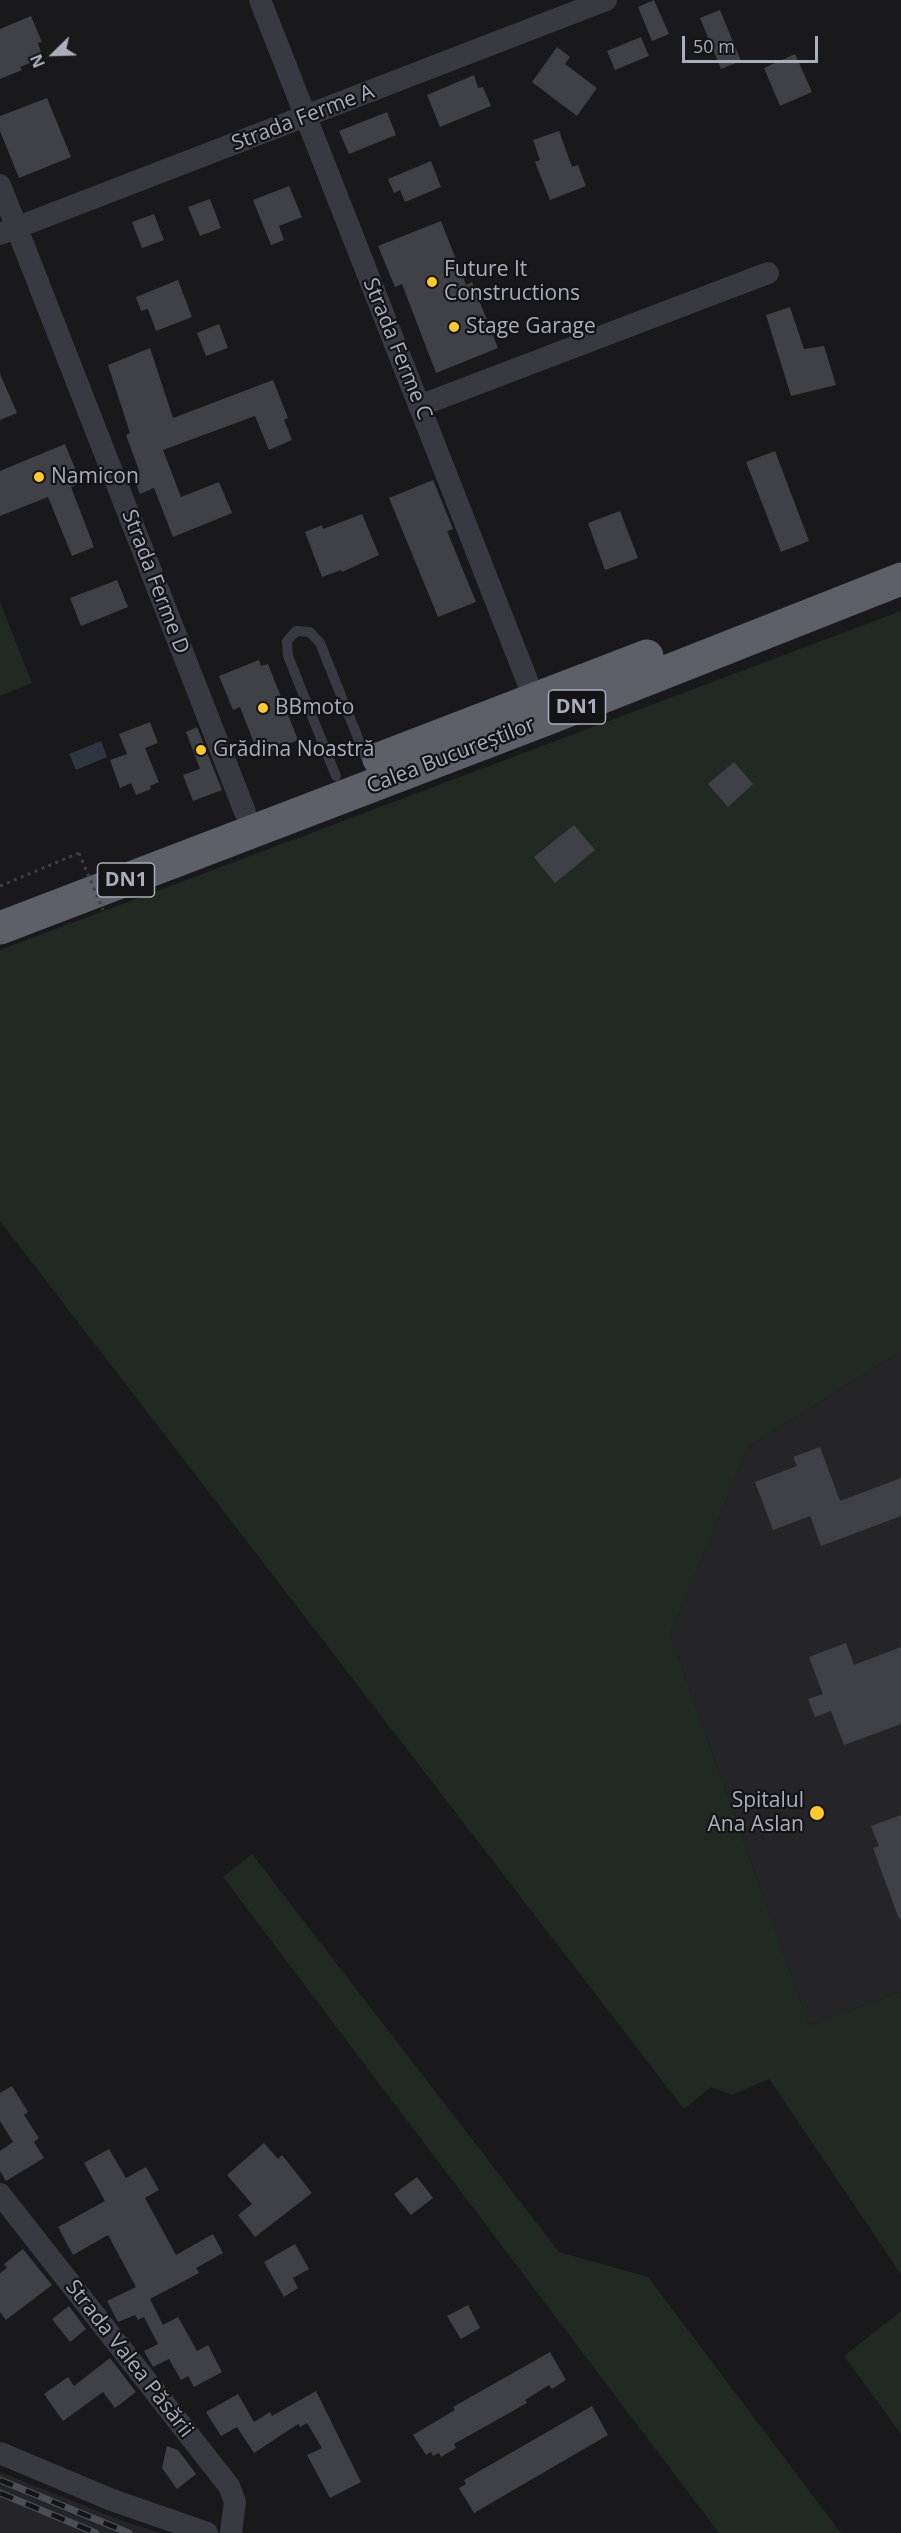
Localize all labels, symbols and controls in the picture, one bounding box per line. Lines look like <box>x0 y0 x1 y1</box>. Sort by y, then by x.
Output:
north arrow <box>24 24 84 84</box>
scale bar <box>685 24 822 62</box>
text: 50 m <box>693 34 735 58</box>
text: N <box>25 51 50 71</box>
street label: Strada Ferme A <box>228 79 378 157</box>
place label: Future It Constructions <box>444 257 580 307</box>
street label: Strada Ferme C <box>357 275 437 423</box>
marker: Future It Constructions <box>425 275 439 289</box>
place label: Stage Garage <box>466 314 596 340</box>
marker: Stage Garage <box>447 320 461 334</box>
place label: Namicon <box>51 464 139 490</box>
marker: Namicon <box>32 470 46 484</box>
street label: Strada Ferme D <box>116 506 194 658</box>
road number: DN1 <box>548 690 606 724</box>
place label: BBmoto <box>275 695 354 721</box>
marker: BBmoto <box>256 701 270 715</box>
street label: Calea Bucureștilor <box>363 712 539 800</box>
place label: Grădina Noastră <box>213 737 375 763</box>
marker: Grădina Noastră <box>194 743 208 757</box>
road number: DN1 <box>98 863 154 897</box>
place label: Spitalul Ana Aslan <box>708 1788 804 1838</box>
marker: Spitalul Ana Aslan <box>808 1804 826 1822</box>
street label: Strada Valea Păsării <box>60 2275 198 2443</box>

